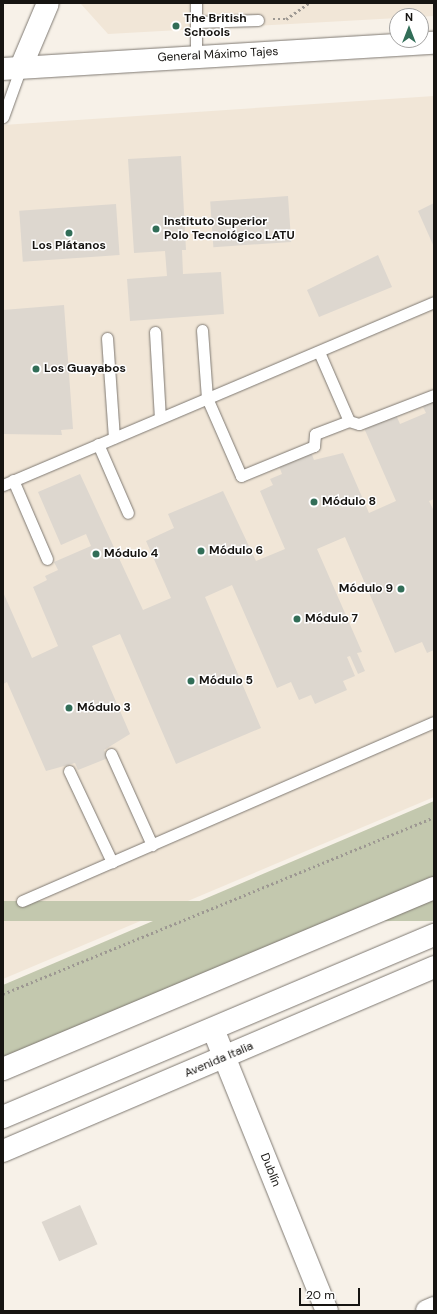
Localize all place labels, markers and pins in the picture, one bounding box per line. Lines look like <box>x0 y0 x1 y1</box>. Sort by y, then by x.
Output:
place label: The British Schools <box>184 12 247 40</box>
marker: The British Schools <box>171 21 181 31</box>
place label: Instituto Superior Polo Tecnológico LATU <box>164 215 295 243</box>
marker: Instituto Superior Polo Tecnológico LATU <box>151 224 161 234</box>
marker: Los Plátanos <box>64 228 74 238</box>
place label: Los Plátanos <box>32 239 106 253</box>
place label: Los Guayabos <box>44 362 126 376</box>
marker: Los Guayabos <box>31 364 41 374</box>
place label: Módulo 8 <box>322 495 376 509</box>
marker: Módulo 8 <box>309 497 319 507</box>
place label: Módulo 6 <box>209 544 263 558</box>
marker: Módulo 6 <box>196 546 206 556</box>
place label: Módulo 4 <box>104 547 158 561</box>
marker: Módulo 4 <box>91 549 101 559</box>
place label: Módulo 9 <box>339 582 393 596</box>
marker: Módulo 9 <box>396 584 406 594</box>
place label: Módulo 7 <box>305 612 358 626</box>
marker: Módulo 7 <box>292 614 302 624</box>
place label: Módulo 5 <box>199 674 253 688</box>
marker: Módulo 5 <box>186 676 196 686</box>
place label: Módulo 3 <box>77 701 131 715</box>
marker: Módulo 3 <box>64 703 74 713</box>

